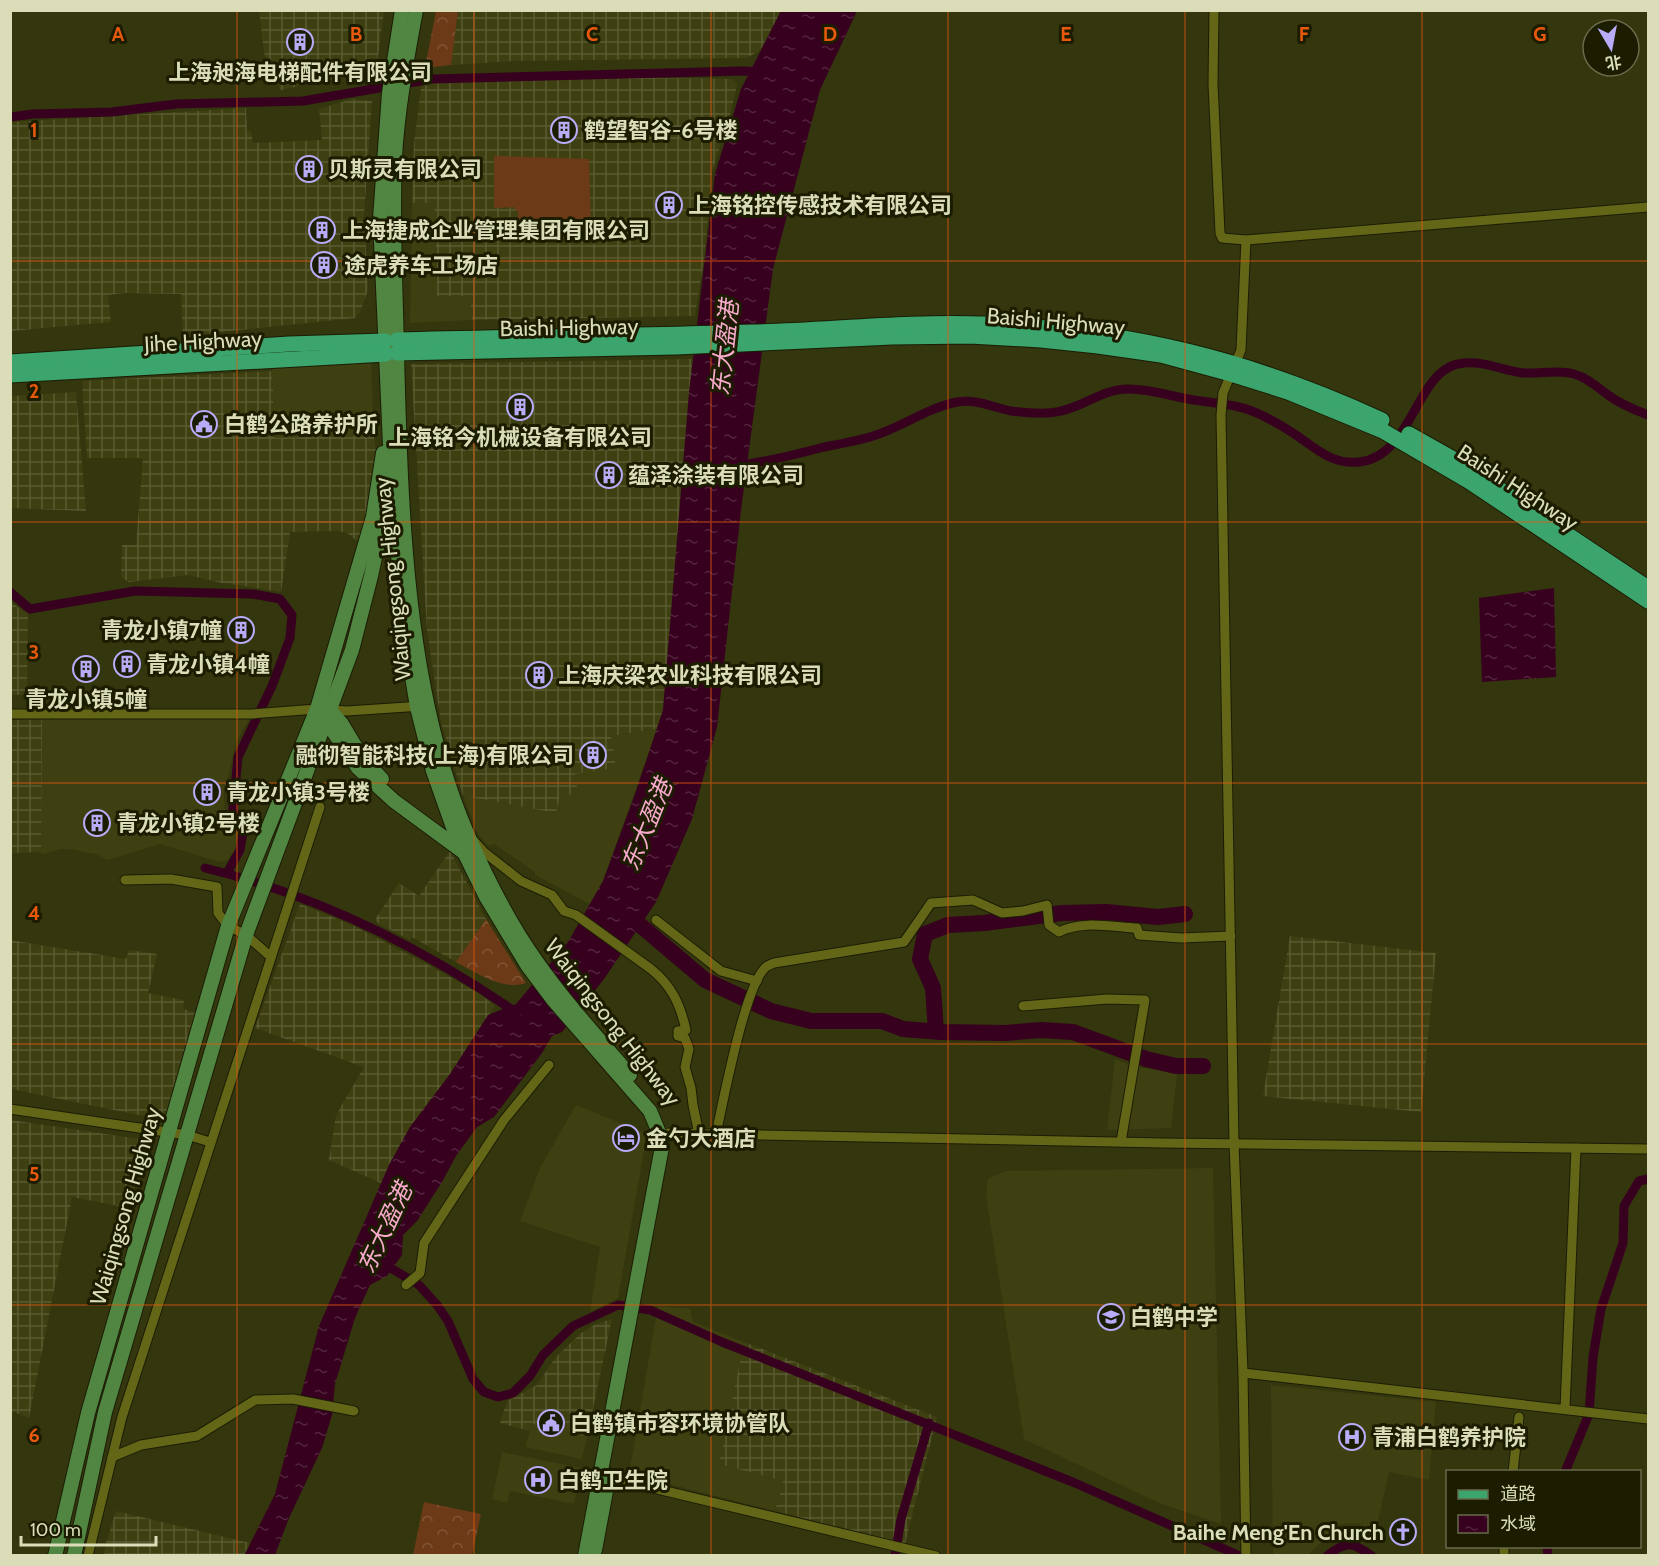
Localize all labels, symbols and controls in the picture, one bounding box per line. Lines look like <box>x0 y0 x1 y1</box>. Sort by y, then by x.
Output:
north arrow <box>1581 18 1641 78</box>
text: A <box>112 22 125 46</box>
text: B <box>350 22 362 46</box>
text: C <box>586 22 598 46</box>
text: D <box>823 22 837 46</box>
text: E <box>1060 22 1072 46</box>
text: F <box>1299 22 1310 46</box>
text: G <box>1533 22 1547 46</box>
building icon: 上海昶海电梯配件有限公司 <box>285 27 315 57</box>
text: 北 <box>1604 52 1623 73</box>
place label: 上海昶海电梯配件有限公司 <box>168 59 432 86</box>
building icon: 鹤望智谷-6号楼 <box>549 115 579 145</box>
place label: 鹤望智谷-6号楼 <box>584 117 738 144</box>
text: 1 <box>30 118 38 142</box>
building icon: 贝斯灵有限公司 <box>294 154 324 184</box>
place label: 贝斯灵有限公司 <box>328 156 482 183</box>
building icon: 上海铭控传感技术有限公司 <box>654 190 684 220</box>
place label: 上海铭控传感技术有限公司 <box>688 192 952 219</box>
building icon: 上海捷成企业管理集团有限公司 <box>307 215 337 245</box>
place label: 上海捷成企业管理集团有限公司 <box>342 217 650 244</box>
building icon: 途虎养车工场店 <box>309 250 339 280</box>
place label: 途虎养车工场店 <box>344 252 498 279</box>
water label: 东大盈港 <box>705 296 744 397</box>
street label: Baishi Highway <box>986 302 1126 341</box>
street label: Baishi Highway <box>499 313 639 342</box>
street label: Jihe Highway <box>142 325 263 358</box>
text: 2 <box>29 379 39 403</box>
building icon: 上海铭今机械设备有限公司 <box>505 392 535 422</box>
public building icon: 白鹤公路养护所 <box>189 409 219 439</box>
place label: 白鹤公路养护所 <box>224 411 378 438</box>
place label: 上海铭今机械设备有限公司 <box>388 424 652 451</box>
street label: Baishi Highway <box>1452 438 1583 537</box>
building icon: 蕴泽涂装有限公司 <box>594 460 624 490</box>
place label: 蕴泽涂装有限公司 <box>628 462 804 489</box>
street label: Waiqingsong Highway <box>368 476 417 682</box>
building icon: 青龙小镇7幢 <box>226 615 256 645</box>
place label: 青龙小镇7幢 <box>101 617 222 644</box>
text: 3 <box>29 640 39 664</box>
building icon: 青龙小镇4幢 <box>112 649 142 679</box>
place label: 青龙小镇4幢 <box>146 651 270 678</box>
building icon: 青龙小镇5幢 <box>71 654 101 684</box>
building icon: 上海庆梁农业科技有限公司 <box>524 660 554 690</box>
place label: 上海庆梁农业科技有限公司 <box>558 662 822 689</box>
place label: 青龙小镇5幢 <box>25 686 147 713</box>
building icon: 融彻智能科技(上海)有限公司 <box>578 740 608 770</box>
place label: 融彻智能科技(上海)有限公司 <box>296 742 574 769</box>
water label: 东大盈港 <box>615 772 679 875</box>
building icon: 青龙小镇3号楼 <box>192 777 222 807</box>
place label: 青龙小镇3号楼 <box>226 779 370 806</box>
building icon: 青龙小镇2号楼 <box>82 808 112 838</box>
place label: 青龙小镇2号楼 <box>116 810 260 837</box>
text: 4 <box>28 901 40 925</box>
street label: Waiqingsong Highway <box>539 933 686 1111</box>
street label: Waiqingsong Highway <box>84 1104 167 1308</box>
hotel icon: 金勺大酒店 <box>611 1123 641 1153</box>
place label: 金勺大酒店 <box>646 1125 756 1152</box>
text: 5 <box>29 1162 39 1186</box>
water label: 东大盈港 <box>351 1175 419 1277</box>
school or university icon: 白鹤中学 <box>1096 1302 1126 1332</box>
place label: 白鹤中学 <box>1130 1304 1218 1331</box>
public building icon: 白鹤镇市容环境协管队 <box>536 1408 566 1438</box>
place label: 白鹤镇市容环境协管队 <box>570 1410 790 1437</box>
hospital icon: 青浦白鹤养护院 <box>1337 1422 1367 1452</box>
text: 6 <box>28 1423 40 1447</box>
place label: 青浦白鹤养护院 <box>1372 1424 1526 1451</box>
hospital icon: 白鹤卫生院 <box>523 1465 553 1495</box>
place label: 白鹤卫生院 <box>558 1467 668 1494</box>
legend <box>1446 1470 1641 1548</box>
text: 道路 <box>1500 1483 1536 1505</box>
scale bar <box>21 1509 156 1547</box>
text: 水域 <box>1500 1513 1536 1535</box>
church icon: Baihe Meng'En Church <box>1388 1517 1418 1547</box>
text: 100 m <box>30 1519 81 1541</box>
place label: Baihe Meng'En Church <box>1173 1519 1384 1546</box>

